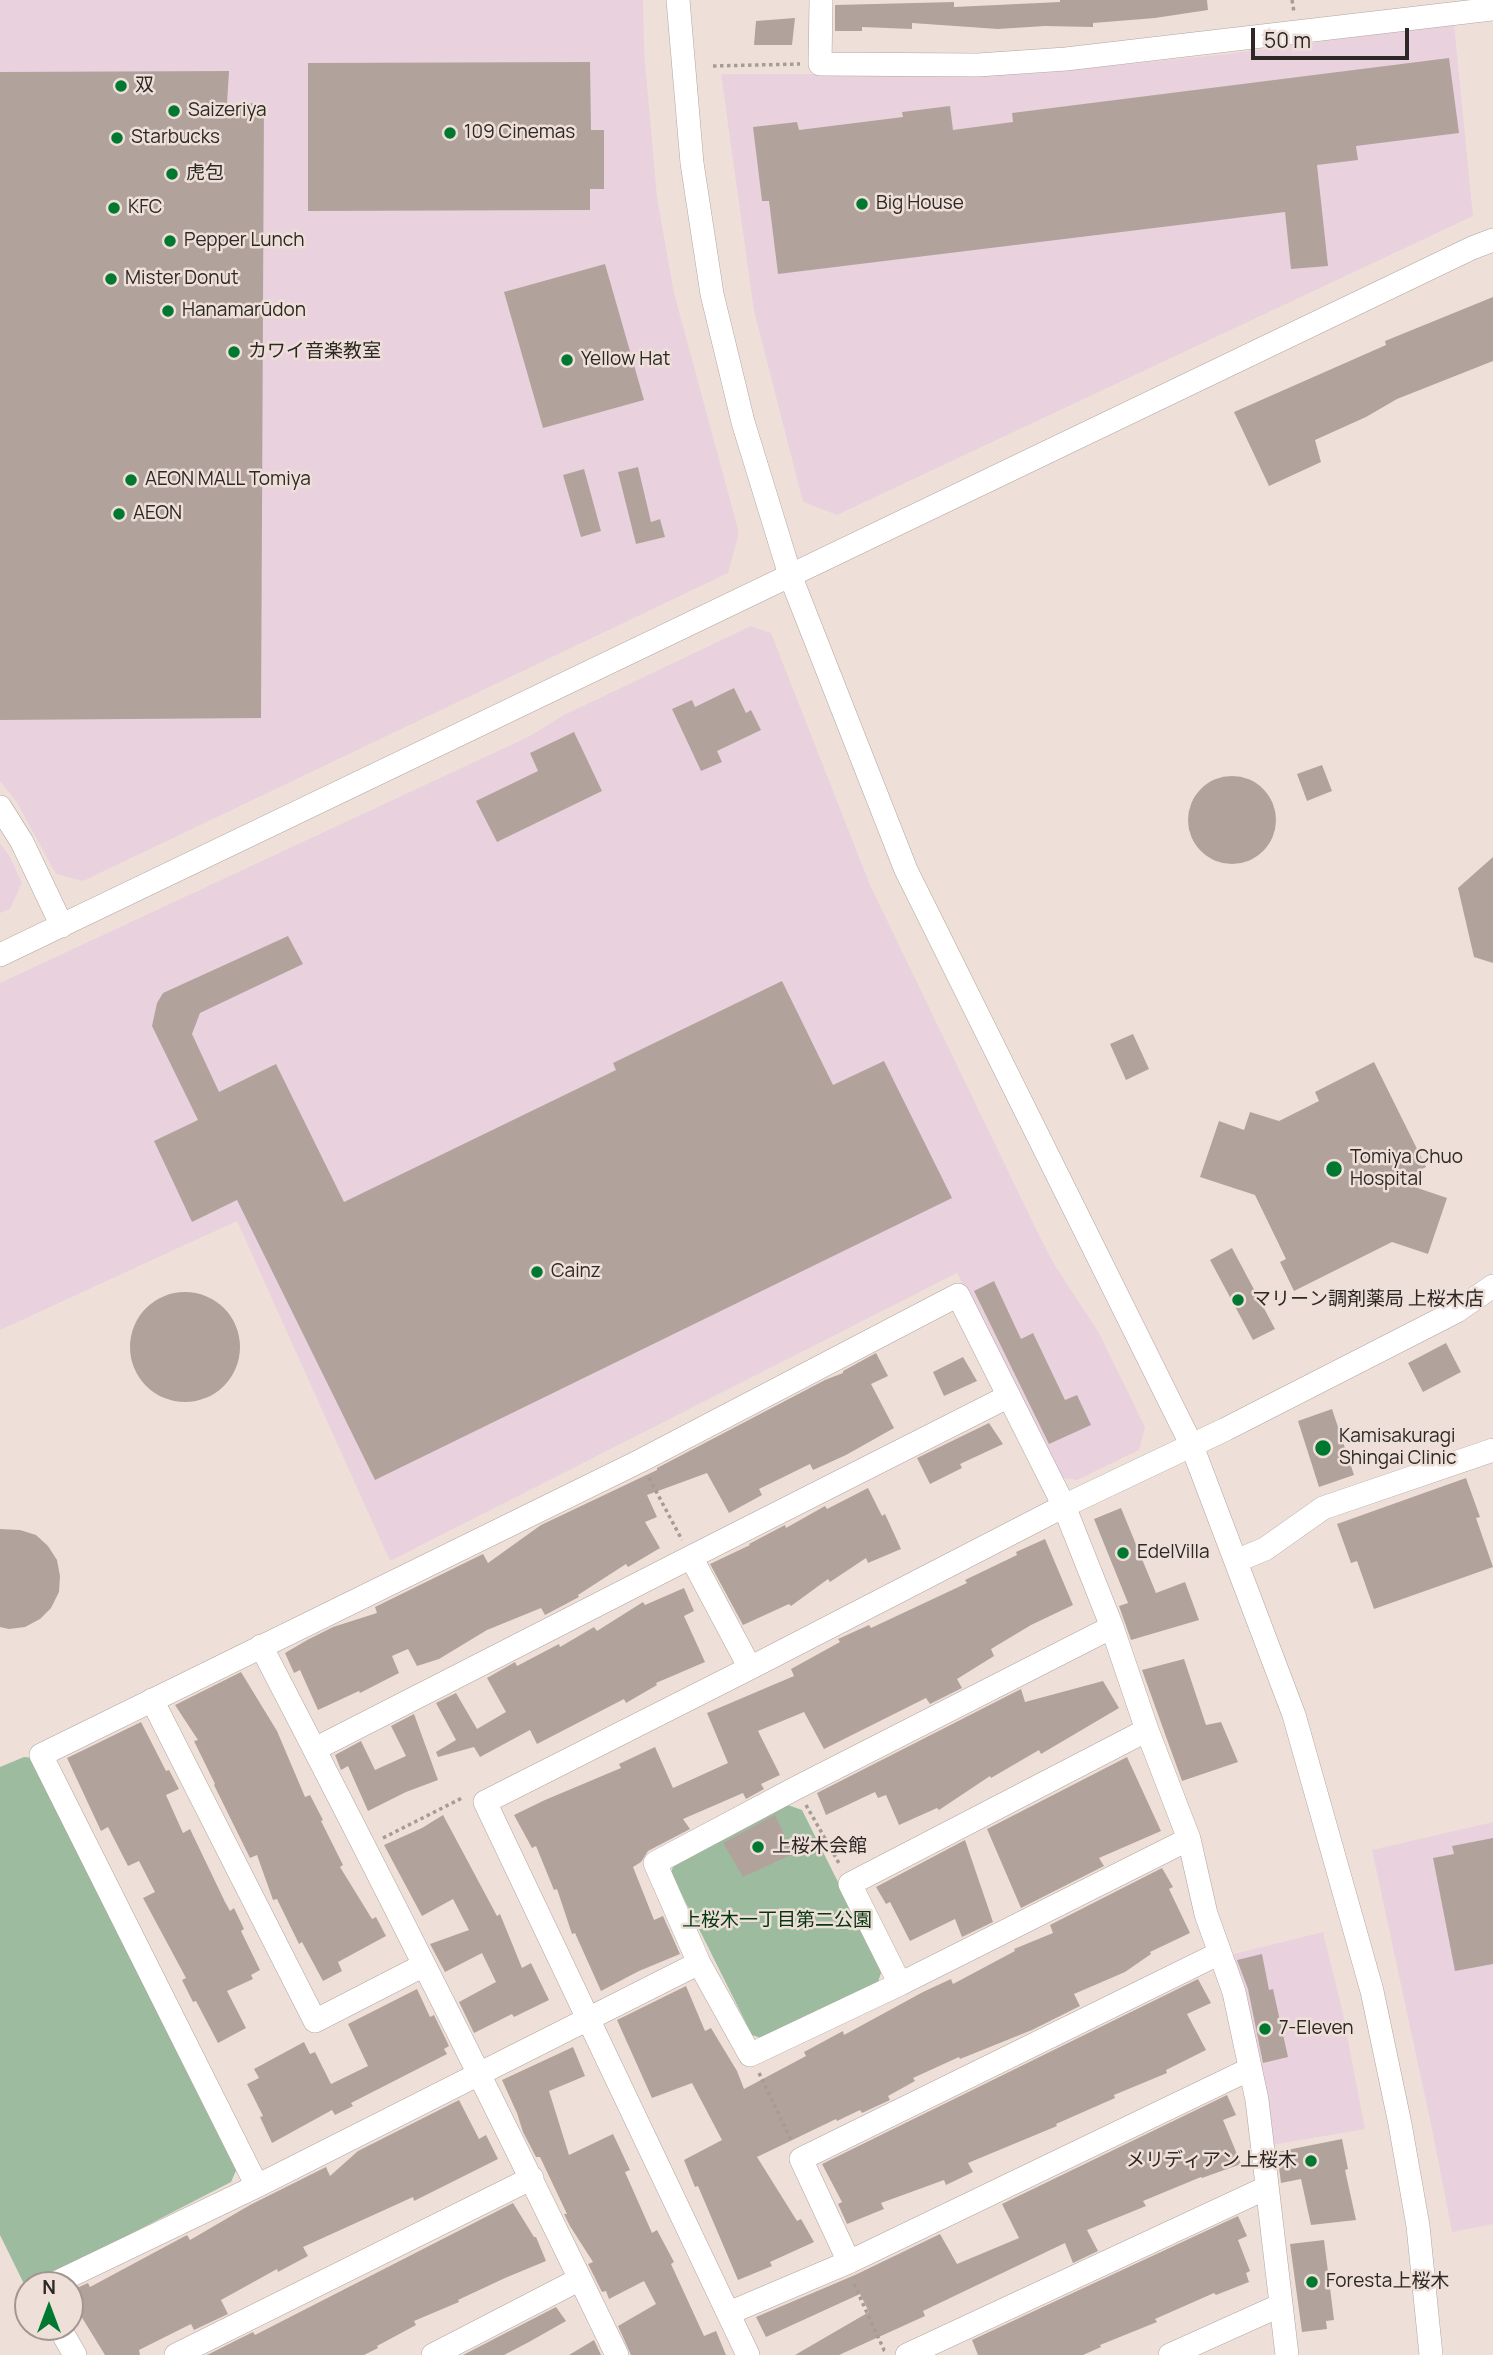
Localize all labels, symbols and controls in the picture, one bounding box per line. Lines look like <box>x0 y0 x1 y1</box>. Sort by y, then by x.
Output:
scale bar <box>1255 14 1412 58</box>
text: 50 m <box>1264 26 1311 54</box>
place label: 双 <box>135 75 154 97</box>
marker: 双 <box>113 78 129 94</box>
place label: Saizeriya <box>188 100 267 122</box>
marker: Saizeriya <box>166 103 182 119</box>
place label: 109 Cinemas <box>464 122 575 144</box>
marker: 109 Cinemas <box>442 125 458 141</box>
place label: Starbucks <box>131 127 220 149</box>
marker: Starbucks <box>109 130 125 146</box>
place label: 虎包 <box>186 163 224 185</box>
marker: 虎包 <box>164 166 180 182</box>
place label: Big House <box>876 193 964 215</box>
marker: Big House <box>854 196 870 212</box>
place label: KFC <box>128 197 162 219</box>
marker: KFC <box>106 200 122 216</box>
place label: Pepper Lunch <box>184 230 304 252</box>
marker: Pepper Lunch <box>162 233 178 249</box>
place label: Mister Donut <box>125 268 239 290</box>
marker: Mister Donut <box>103 271 119 287</box>
place label: Hanamarūdon <box>182 300 306 322</box>
marker: Hanamarūdon <box>160 303 176 319</box>
place label: カワイ音楽教室 <box>248 341 381 363</box>
marker: カワイ音楽教室 <box>226 344 242 360</box>
place label: Yellow Hat <box>581 349 670 371</box>
marker: Yellow Hat <box>559 352 575 368</box>
place label: AEON MALL Tomiya <box>145 469 311 491</box>
marker: AEON MALL Tomiya <box>123 472 139 488</box>
place label: AEON <box>133 503 182 525</box>
marker: AEON <box>111 506 127 522</box>
place label: Tomiya Chuo Hospital <box>1350 1147 1463 1191</box>
marker: Tomiya Chuo Hospital <box>1324 1159 1344 1179</box>
place label: Cainz <box>551 1261 601 1283</box>
marker: Cainz <box>529 1264 545 1280</box>
place label: マリーン調剤薬局 上桜木店 <box>1252 1289 1484 1311</box>
marker: マリーン調剤薬局 上桜木店 <box>1230 1292 1246 1308</box>
place label: Kamisakuragi Shingai Clinic <box>1339 1426 1456 1470</box>
marker: Kamisakuragi Shingai Clinic <box>1313 1438 1333 1458</box>
place label: EdelVilla <box>1137 1542 1210 1564</box>
marker: EdelVilla <box>1115 1545 1131 1561</box>
place label: 上桜木会館 <box>772 1836 867 1858</box>
marker: 上桜木会館 <box>750 1839 766 1855</box>
park label: 上桜木一丁目第二公園 <box>682 1910 872 1932</box>
place label: 7-Eleven <box>1279 2018 1354 2040</box>
marker: 7-Eleven <box>1257 2021 1273 2037</box>
place label: メリディアン上桜木 <box>1126 2150 1297 2172</box>
marker: メリディアン上桜木 <box>1303 2153 1319 2169</box>
north arrow <box>14 2271 84 2341</box>
place label: Foresta上桜木 <box>1326 2271 1449 2293</box>
text: N <box>42 2274 56 2300</box>
marker: Foresta上桜木 <box>1304 2274 1320 2290</box>

